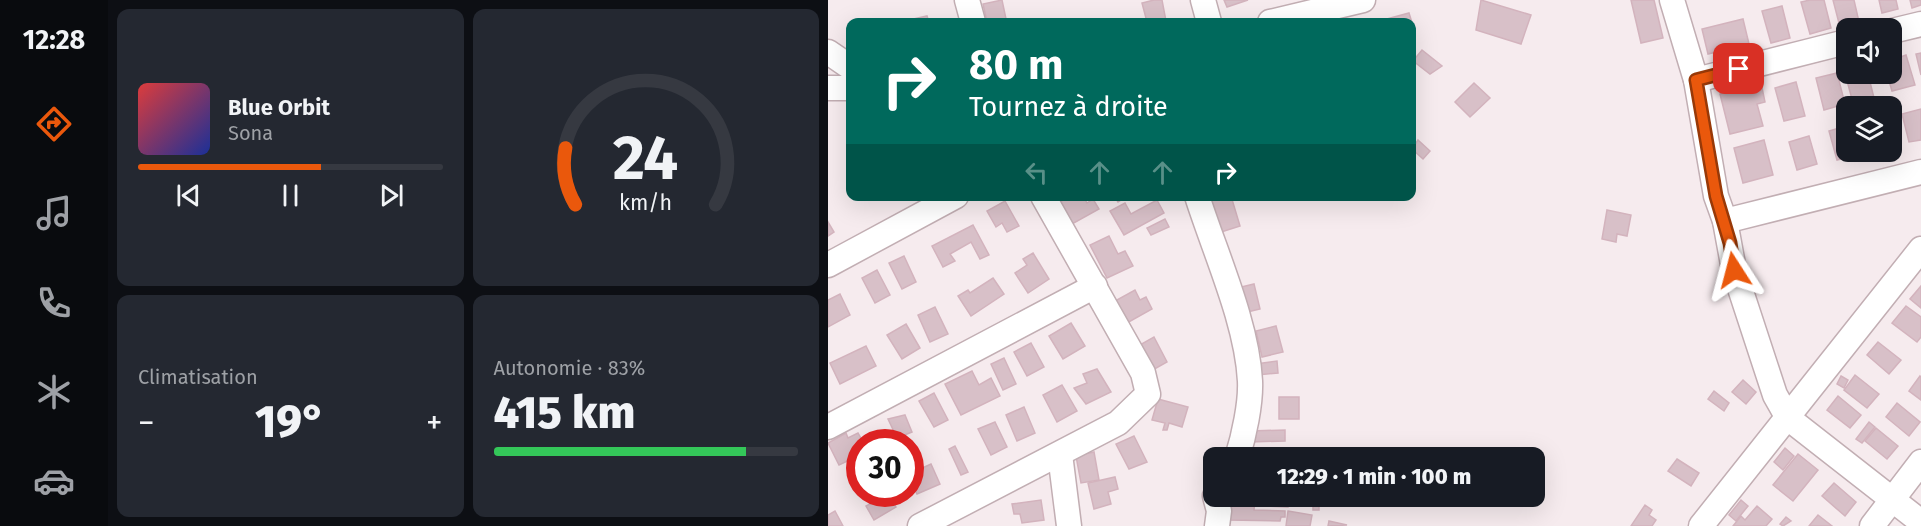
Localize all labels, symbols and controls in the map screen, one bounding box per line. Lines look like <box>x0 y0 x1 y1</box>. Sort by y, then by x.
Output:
map controls <box>1836 18 1902 162</box>
button: sound <box>1836 18 1902 84</box>
text: 12:28 <box>23 24 85 56</box>
text: 80 m <box>969 40 1063 90</box>
icon: right <box>870 42 948 120</box>
pin <box>1713 43 1764 94</box>
icon: arrive <box>1722 52 1755 85</box>
text: Tournez à droite <box>969 91 1168 123</box>
text: Blue Orbit <box>228 94 330 121</box>
button: layers <box>1836 96 1902 162</box>
icon: directions <box>33 103 75 145</box>
text: Sona <box>228 121 273 145</box>
text: 24 <box>613 121 679 196</box>
icon: left <box>1020 156 1053 189</box>
icon: ahead <box>1083 156 1116 189</box>
icon: ahead <box>1146 156 1179 189</box>
icon: right <box>1209 156 1242 189</box>
icon: previous <box>172 179 205 212</box>
icon: pause <box>274 179 307 212</box>
icon: next <box>375 179 408 212</box>
text: km/h <box>619 190 672 216</box>
icon: music <box>33 192 75 234</box>
position arrow <box>1702 238 1766 302</box>
icon: phone <box>33 282 75 324</box>
text: Autonomie · 83% <box>494 356 645 380</box>
text: Climatisation <box>138 365 258 389</box>
icon: climate <box>33 371 75 413</box>
text: 415 km <box>494 386 635 440</box>
text: 19° <box>255 395 325 449</box>
text: − <box>138 403 155 443</box>
text: + <box>426 403 442 443</box>
speed limit sign: 30 <box>846 429 924 507</box>
icon: car <box>33 460 75 502</box>
text: 12:29 · 1 min · 100 m <box>1277 463 1471 490</box>

